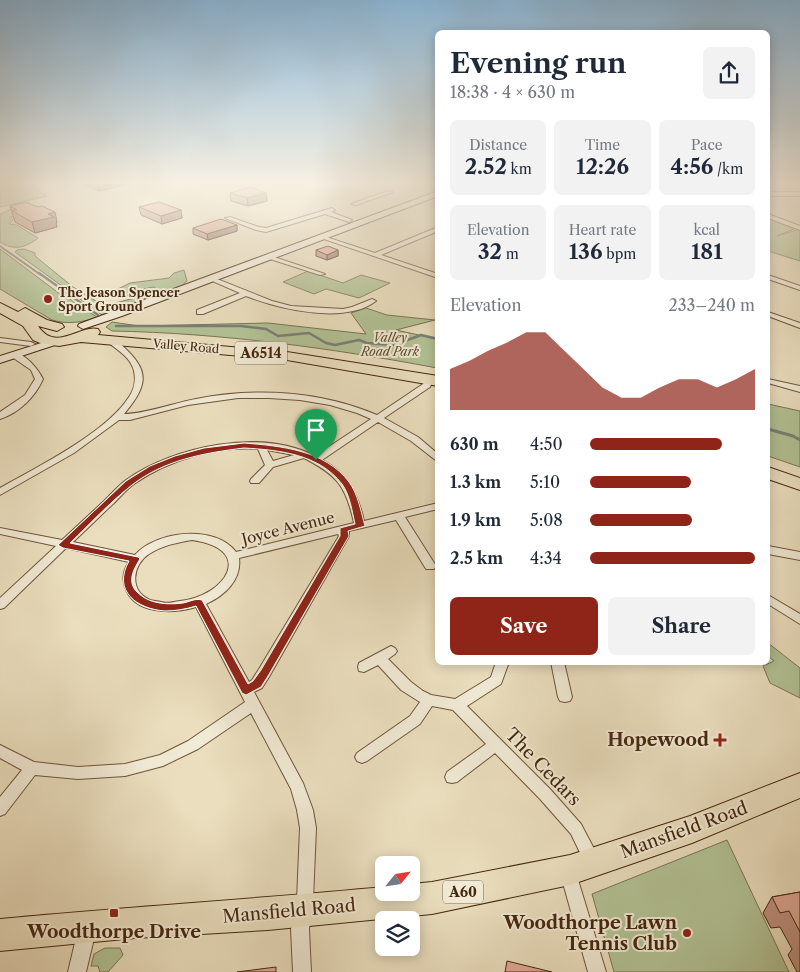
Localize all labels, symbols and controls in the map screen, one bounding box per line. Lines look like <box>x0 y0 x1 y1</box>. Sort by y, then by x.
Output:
text: Evening run <box>450 46 626 80</box>
button: share <box>703 47 755 99</box>
text: 18:38 · 4 × 630 m <box>450 82 575 102</box>
text: Distance <box>469 136 527 154</box>
text: Time <box>585 136 620 154</box>
text: Pace <box>691 136 723 154</box>
text: 2.52 <box>465 154 507 179</box>
text: 12:26 <box>576 154 629 179</box>
text: 4:56 <box>670 154 713 179</box>
text: km <box>507 160 532 178</box>
text: /km <box>713 160 743 178</box>
text: Elevation <box>467 221 529 239</box>
text: Heart rate <box>569 221 636 239</box>
text: kcal <box>694 221 720 239</box>
text: 32 <box>478 239 502 264</box>
text: 136 <box>569 239 603 264</box>
text: 181 <box>691 239 723 264</box>
text: m <box>502 245 519 263</box>
text: bpm <box>603 245 636 263</box>
place label: The Jeason Spencer Sport Ground <box>58 285 180 314</box>
marker: The Jeason Spencer Sport Ground <box>42 293 54 305</box>
text: Elevation <box>450 295 521 315</box>
text: 233–240 m <box>669 295 755 315</box>
park label: Valley Road Park <box>360 330 420 359</box>
street label: Valley Road <box>151 336 221 356</box>
road number: A6514 <box>235 342 287 364</box>
pin <box>295 409 337 460</box>
icon: arrive <box>302 416 330 444</box>
text: 630 m <box>450 434 499 454</box>
text: 4:50 <box>530 434 563 454</box>
text: 1.3 km <box>450 472 501 492</box>
text: 5:10 <box>530 472 560 492</box>
street label: Joyce Avenue <box>238 507 336 549</box>
text: 1.9 km <box>450 510 501 530</box>
text: 5:08 <box>530 510 563 530</box>
text: 2.5 km <box>450 548 503 568</box>
text: 4:34 <box>530 548 562 568</box>
button: Save <box>450 597 598 655</box>
button: Share <box>608 597 755 655</box>
street label: The Cedars <box>501 724 585 810</box>
place label: Hopewood <box>607 729 709 751</box>
marker: Hopewood <box>713 733 727 747</box>
street label: Mansfield Road <box>617 797 751 863</box>
north arrow <box>375 856 420 901</box>
map controls <box>375 856 420 956</box>
road number: A60 <box>443 880 483 904</box>
street label: Mansfield Road <box>221 894 357 928</box>
marker: Woodthorpe Drive <box>108 907 120 919</box>
button: layers <box>375 911 420 956</box>
place label: Woodthorpe Lawn Tennis Club <box>502 912 678 955</box>
place label: Woodthorpe Drive <box>26 921 201 943</box>
marker: Woodthorpe Lawn Tennis Club <box>681 927 693 939</box>

